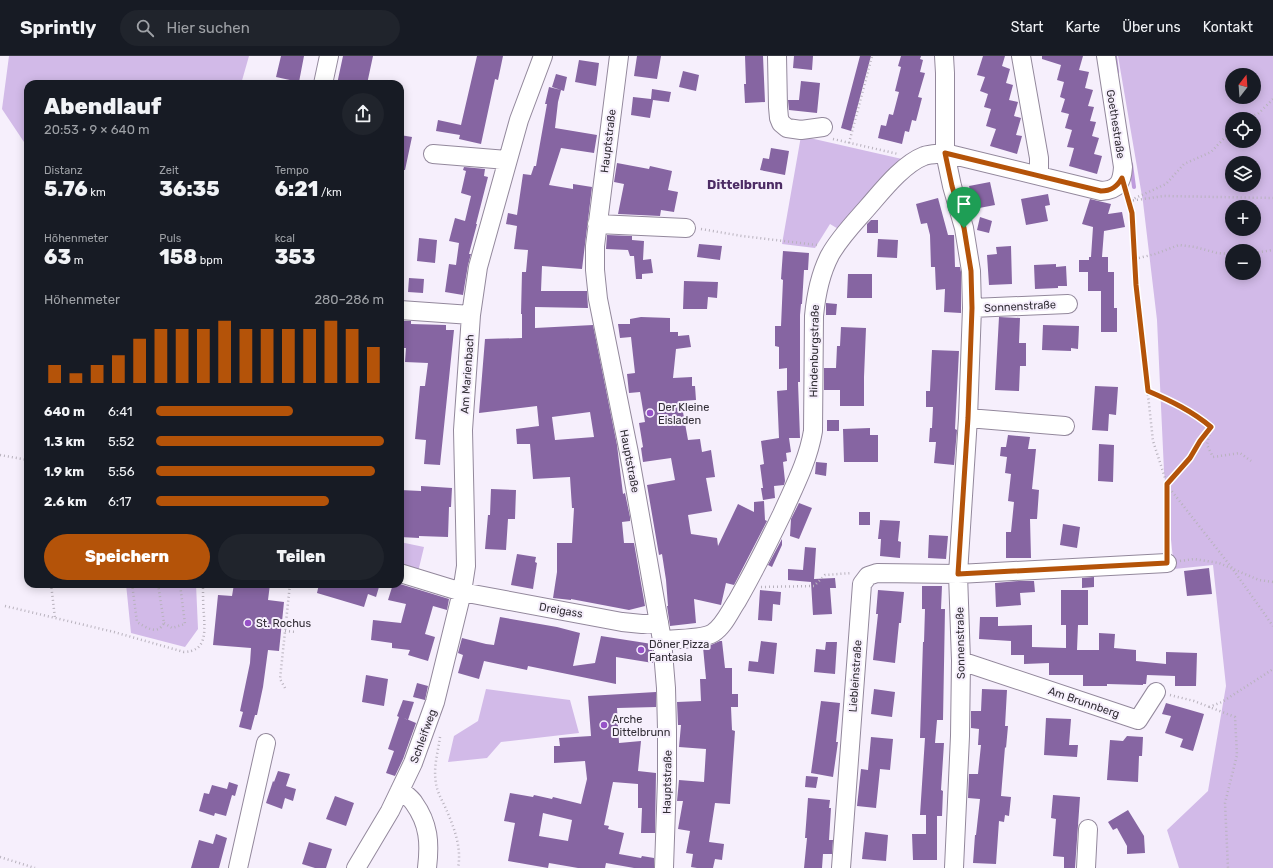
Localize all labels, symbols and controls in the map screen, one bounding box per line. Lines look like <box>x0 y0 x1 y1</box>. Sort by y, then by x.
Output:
search box <box>120 10 400 46</box>
text: Sprintly <box>20 16 96 39</box>
icon: search <box>134 17 156 39</box>
text: Hier suchen <box>166 19 250 37</box>
text: Start <box>1011 19 1044 36</box>
text: Karte <box>1066 19 1100 36</box>
text: Über uns <box>1122 19 1181 36</box>
text: Kontakt <box>1203 19 1253 36</box>
north arrow <box>1225 68 1261 104</box>
map controls <box>1225 68 1261 280</box>
street label: Goethestraße <box>1104 89 1127 160</box>
text: Abendlauf <box>44 93 161 120</box>
button: share <box>342 93 384 135</box>
street label: Hauptstraße <box>598 108 619 174</box>
button: locate <box>1225 112 1261 148</box>
text: 20:53 · 9 × 640 m <box>44 122 150 137</box>
button: layers <box>1225 156 1261 192</box>
text: Distanz <box>44 164 82 177</box>
text: Zeit <box>159 164 179 177</box>
text: Tempo <box>275 164 309 177</box>
text: 5.76 <box>44 177 88 201</box>
text: 36:35 <box>159 177 220 201</box>
text: 6:21 <box>275 177 318 201</box>
district label: Dittelbrunn <box>707 177 783 192</box>
text: km <box>88 186 106 199</box>
text: /km <box>318 186 342 199</box>
pin <box>947 187 981 228</box>
icon: arrive <box>953 193 975 215</box>
button: + <box>1225 200 1261 236</box>
text: Höhenmeter <box>44 232 108 245</box>
text: Puls <box>159 232 181 245</box>
text: kcal <box>275 232 295 245</box>
button: − <box>1225 244 1261 280</box>
text: 63 <box>44 245 71 269</box>
text: 158 <box>159 245 197 269</box>
text: 353 <box>275 245 315 269</box>
text: m <box>71 254 84 267</box>
text: bpm <box>197 254 223 267</box>
text: Höhenmeter <box>44 292 120 307</box>
text: 280–286 m <box>314 292 384 307</box>
street label: Sonnenstraße <box>984 298 1056 315</box>
street label: Hindenburgstraße <box>807 304 822 398</box>
street label: Am Marienbach <box>458 334 477 414</box>
place label: Der Kleine Eisladen <box>658 401 709 427</box>
text: 640 m <box>44 404 85 419</box>
text: 6:41 <box>108 404 133 419</box>
marker: Der Kleine Eisladen <box>645 408 655 418</box>
street label: Hauptstraße <box>617 428 642 494</box>
text: 1.3 km <box>44 434 85 449</box>
text: 5:52 <box>108 434 134 449</box>
text: 1.9 km <box>44 464 84 479</box>
text: 5:56 <box>108 464 135 479</box>
text: 2.6 km <box>44 494 87 509</box>
text: 6:17 <box>108 494 131 509</box>
button: Speichern <box>44 534 210 580</box>
button: Teilen <box>218 534 384 580</box>
street label: Dreigass <box>538 600 584 621</box>
street label: Sonnenstraße <box>953 607 968 679</box>
place label: St. Rochus <box>256 617 311 630</box>
marker: St. Rochus <box>243 618 253 628</box>
place label: Döner Pizza Fantasia <box>649 638 709 664</box>
street label: Liebleinstraße <box>846 639 865 713</box>
marker: Döner Pizza Fantasia <box>636 645 646 655</box>
street label: Am Brunnberg <box>1046 684 1121 721</box>
street label: Schleifweg <box>408 707 439 765</box>
place label: Arche Dittelbrunn <box>612 713 670 739</box>
marker: Arche Dittelbrunn <box>599 720 609 730</box>
street label: Hauptstraße <box>660 750 675 814</box>

